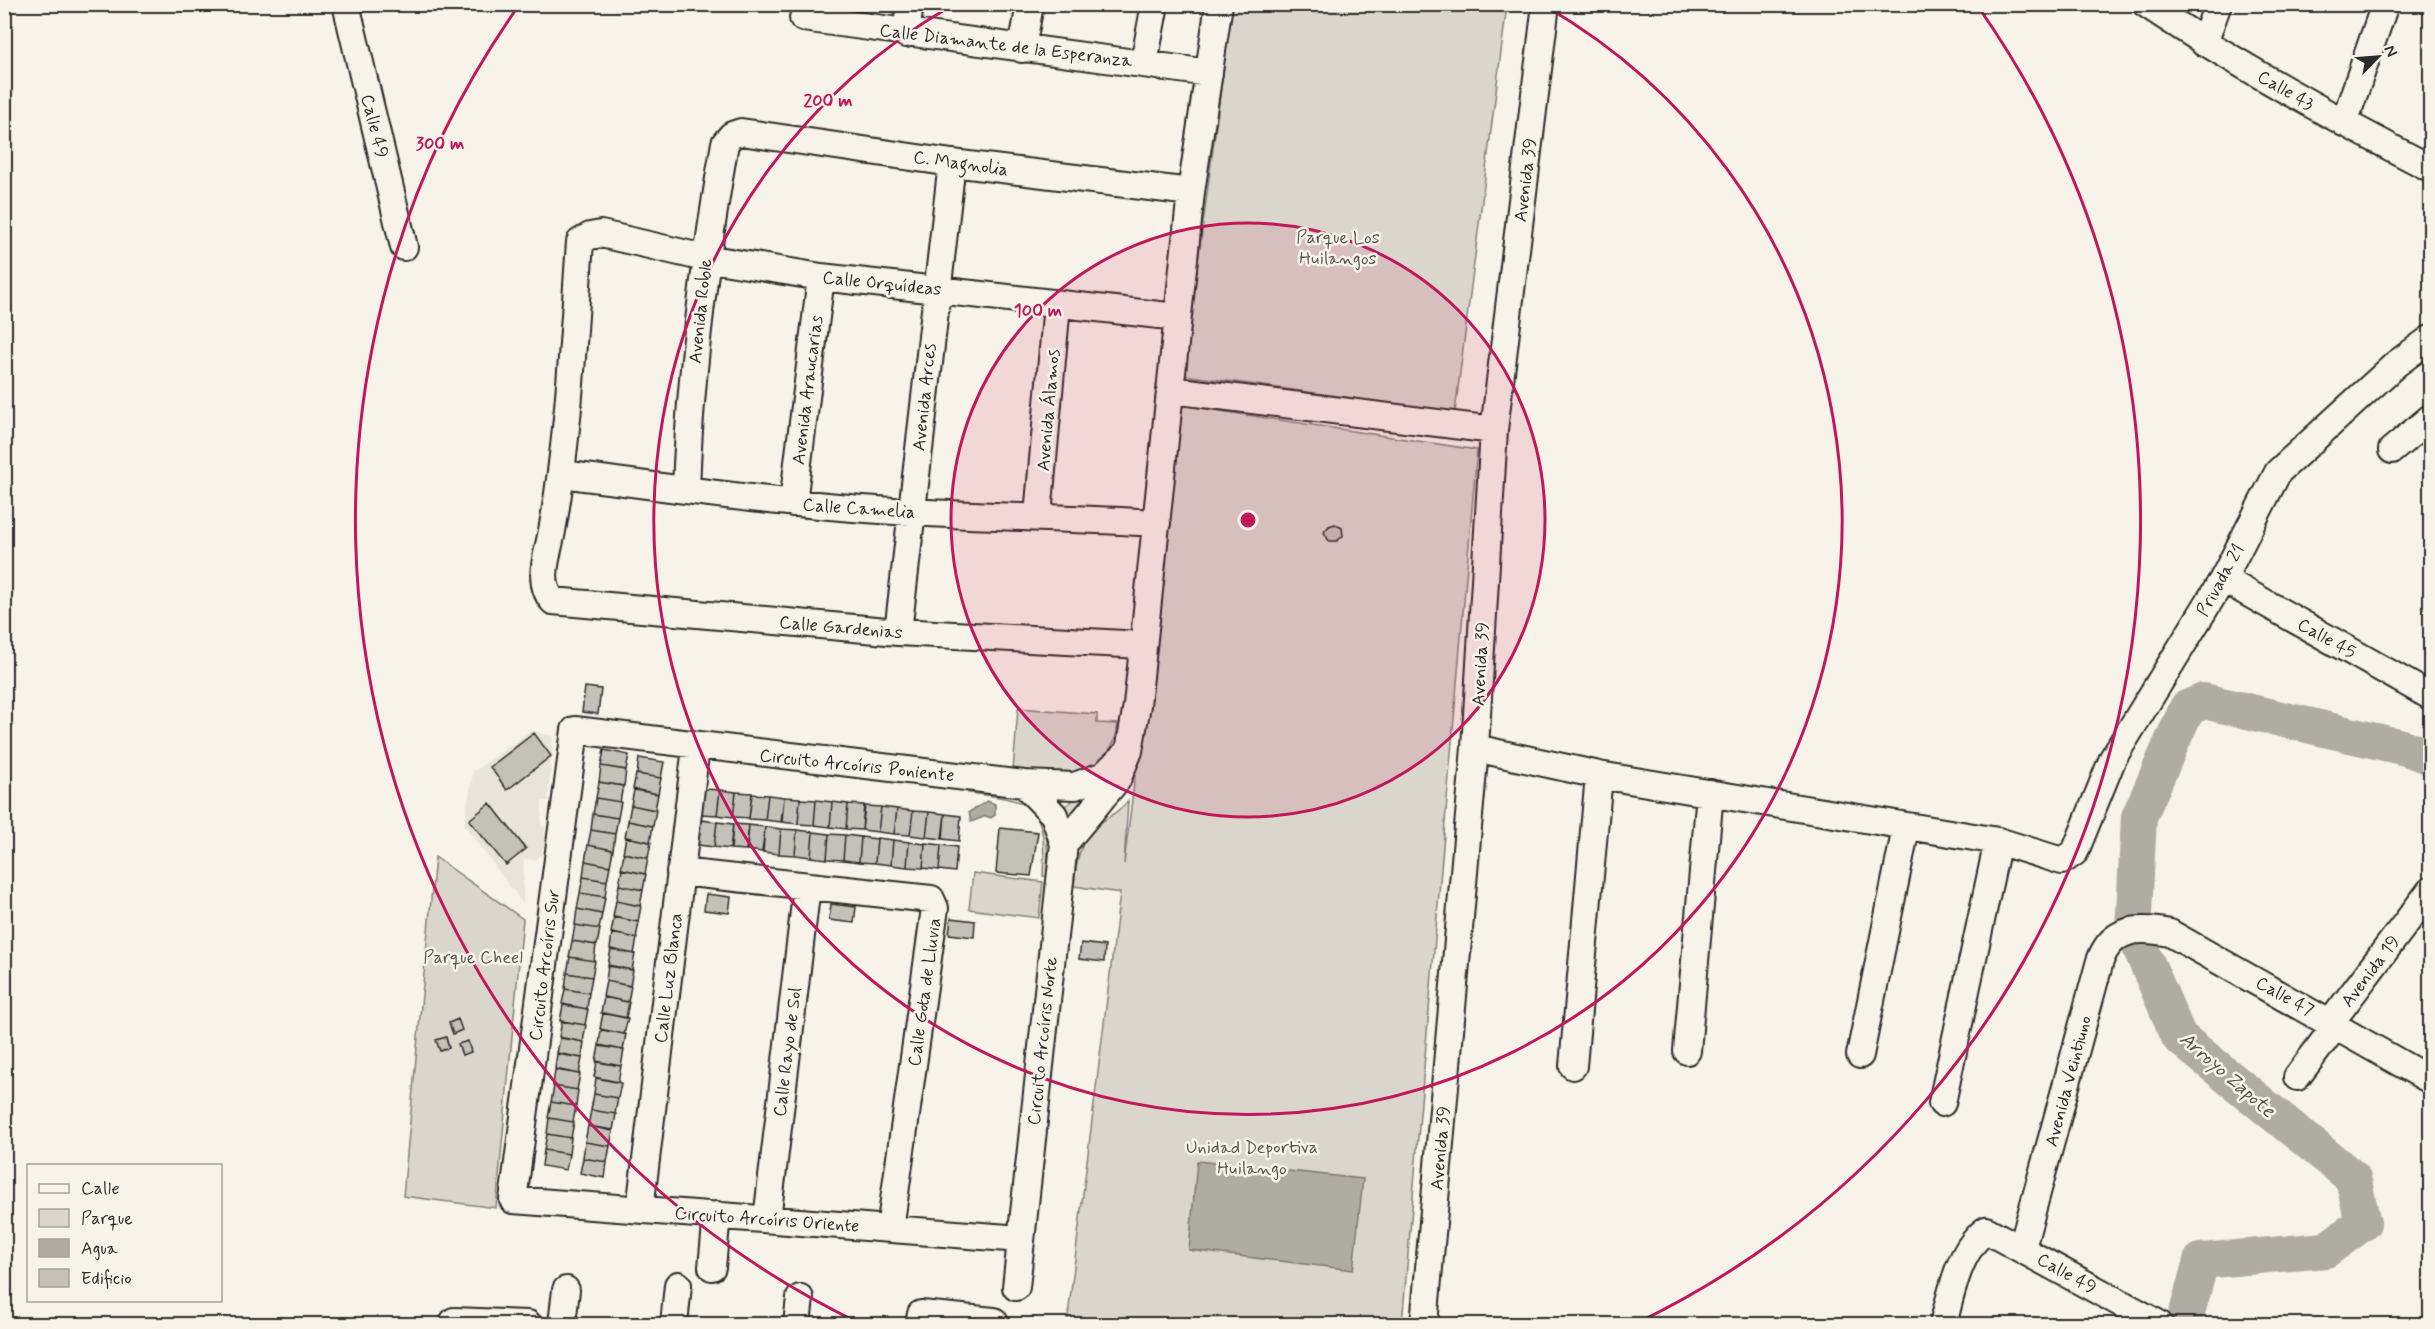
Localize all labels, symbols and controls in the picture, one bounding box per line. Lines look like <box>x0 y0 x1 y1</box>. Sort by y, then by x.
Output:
street label: Calle Diamante de la Esperanza <box>878 19 1134 73</box>
north arrow <box>2348 27 2408 87</box>
text: N <box>2378 42 2402 61</box>
street label: Calle 43 <box>2253 65 2319 117</box>
text: 200 m <box>803 89 853 113</box>
street label: Calle 49 <box>355 92 394 161</box>
text: 300 m <box>416 132 464 156</box>
street label: Avenida 39 <box>1509 137 1543 223</box>
street label: C. Magnolia <box>912 145 1010 185</box>
park label: Parque Los Huilangos <box>1296 226 1380 271</box>
street label: Avenida Roble <box>684 257 718 365</box>
street label: Calle Orquídeas <box>821 266 943 302</box>
text: 100 m <box>1014 299 1062 323</box>
street label: Avenida Araucarias <box>787 314 829 466</box>
street label: Avenida Arces <box>907 342 943 452</box>
street label: Avenida Álamos <box>1032 348 1066 472</box>
street label: Calle Camelia <box>802 493 916 525</box>
centre of rings <box>1238 510 1258 530</box>
street label: Privada 21 <box>2191 540 2251 621</box>
street label: Calle Gardenias <box>778 611 904 645</box>
street label: Calle 45 <box>2293 613 2360 665</box>
street label: Avenida 39 <box>1467 621 1495 707</box>
street label: Circuito Arcoíris Poniente <box>758 744 956 788</box>
street label: Circuito Arcoíris Sur <box>524 888 566 1042</box>
street label: Calle Luz Blanca <box>649 912 689 1044</box>
street label: Calle Gota de Lluvia <box>903 916 947 1068</box>
street label: Avenida 19 <box>2336 931 2406 1012</box>
park label: Parque Cheel <box>423 946 523 970</box>
street label: Circuito Arcoíris Norte <box>1022 956 1064 1126</box>
street label: Calle 47 <box>2251 971 2318 1023</box>
street label: Calle Rayo de Sol <box>768 986 808 1118</box>
street label: Avenida Veintiuno <box>2040 1013 2098 1150</box>
water label: Arroyo Zapote <box>2173 1026 2281 1125</box>
street label: Avenida 39 <box>1425 1105 1457 1191</box>
park label: Unidad Deportiva Huilango <box>1186 1136 1318 1181</box>
legend <box>27 1164 222 1302</box>
text: Calle <box>81 1177 120 1201</box>
street label: Circuito Arcoíris Oriente <box>674 1202 860 1238</box>
text: Parque <box>81 1207 133 1231</box>
text: Agua <box>81 1237 118 1261</box>
street label: Calle 49 <box>2032 1248 2101 1300</box>
text: Edificio <box>81 1267 132 1291</box>

